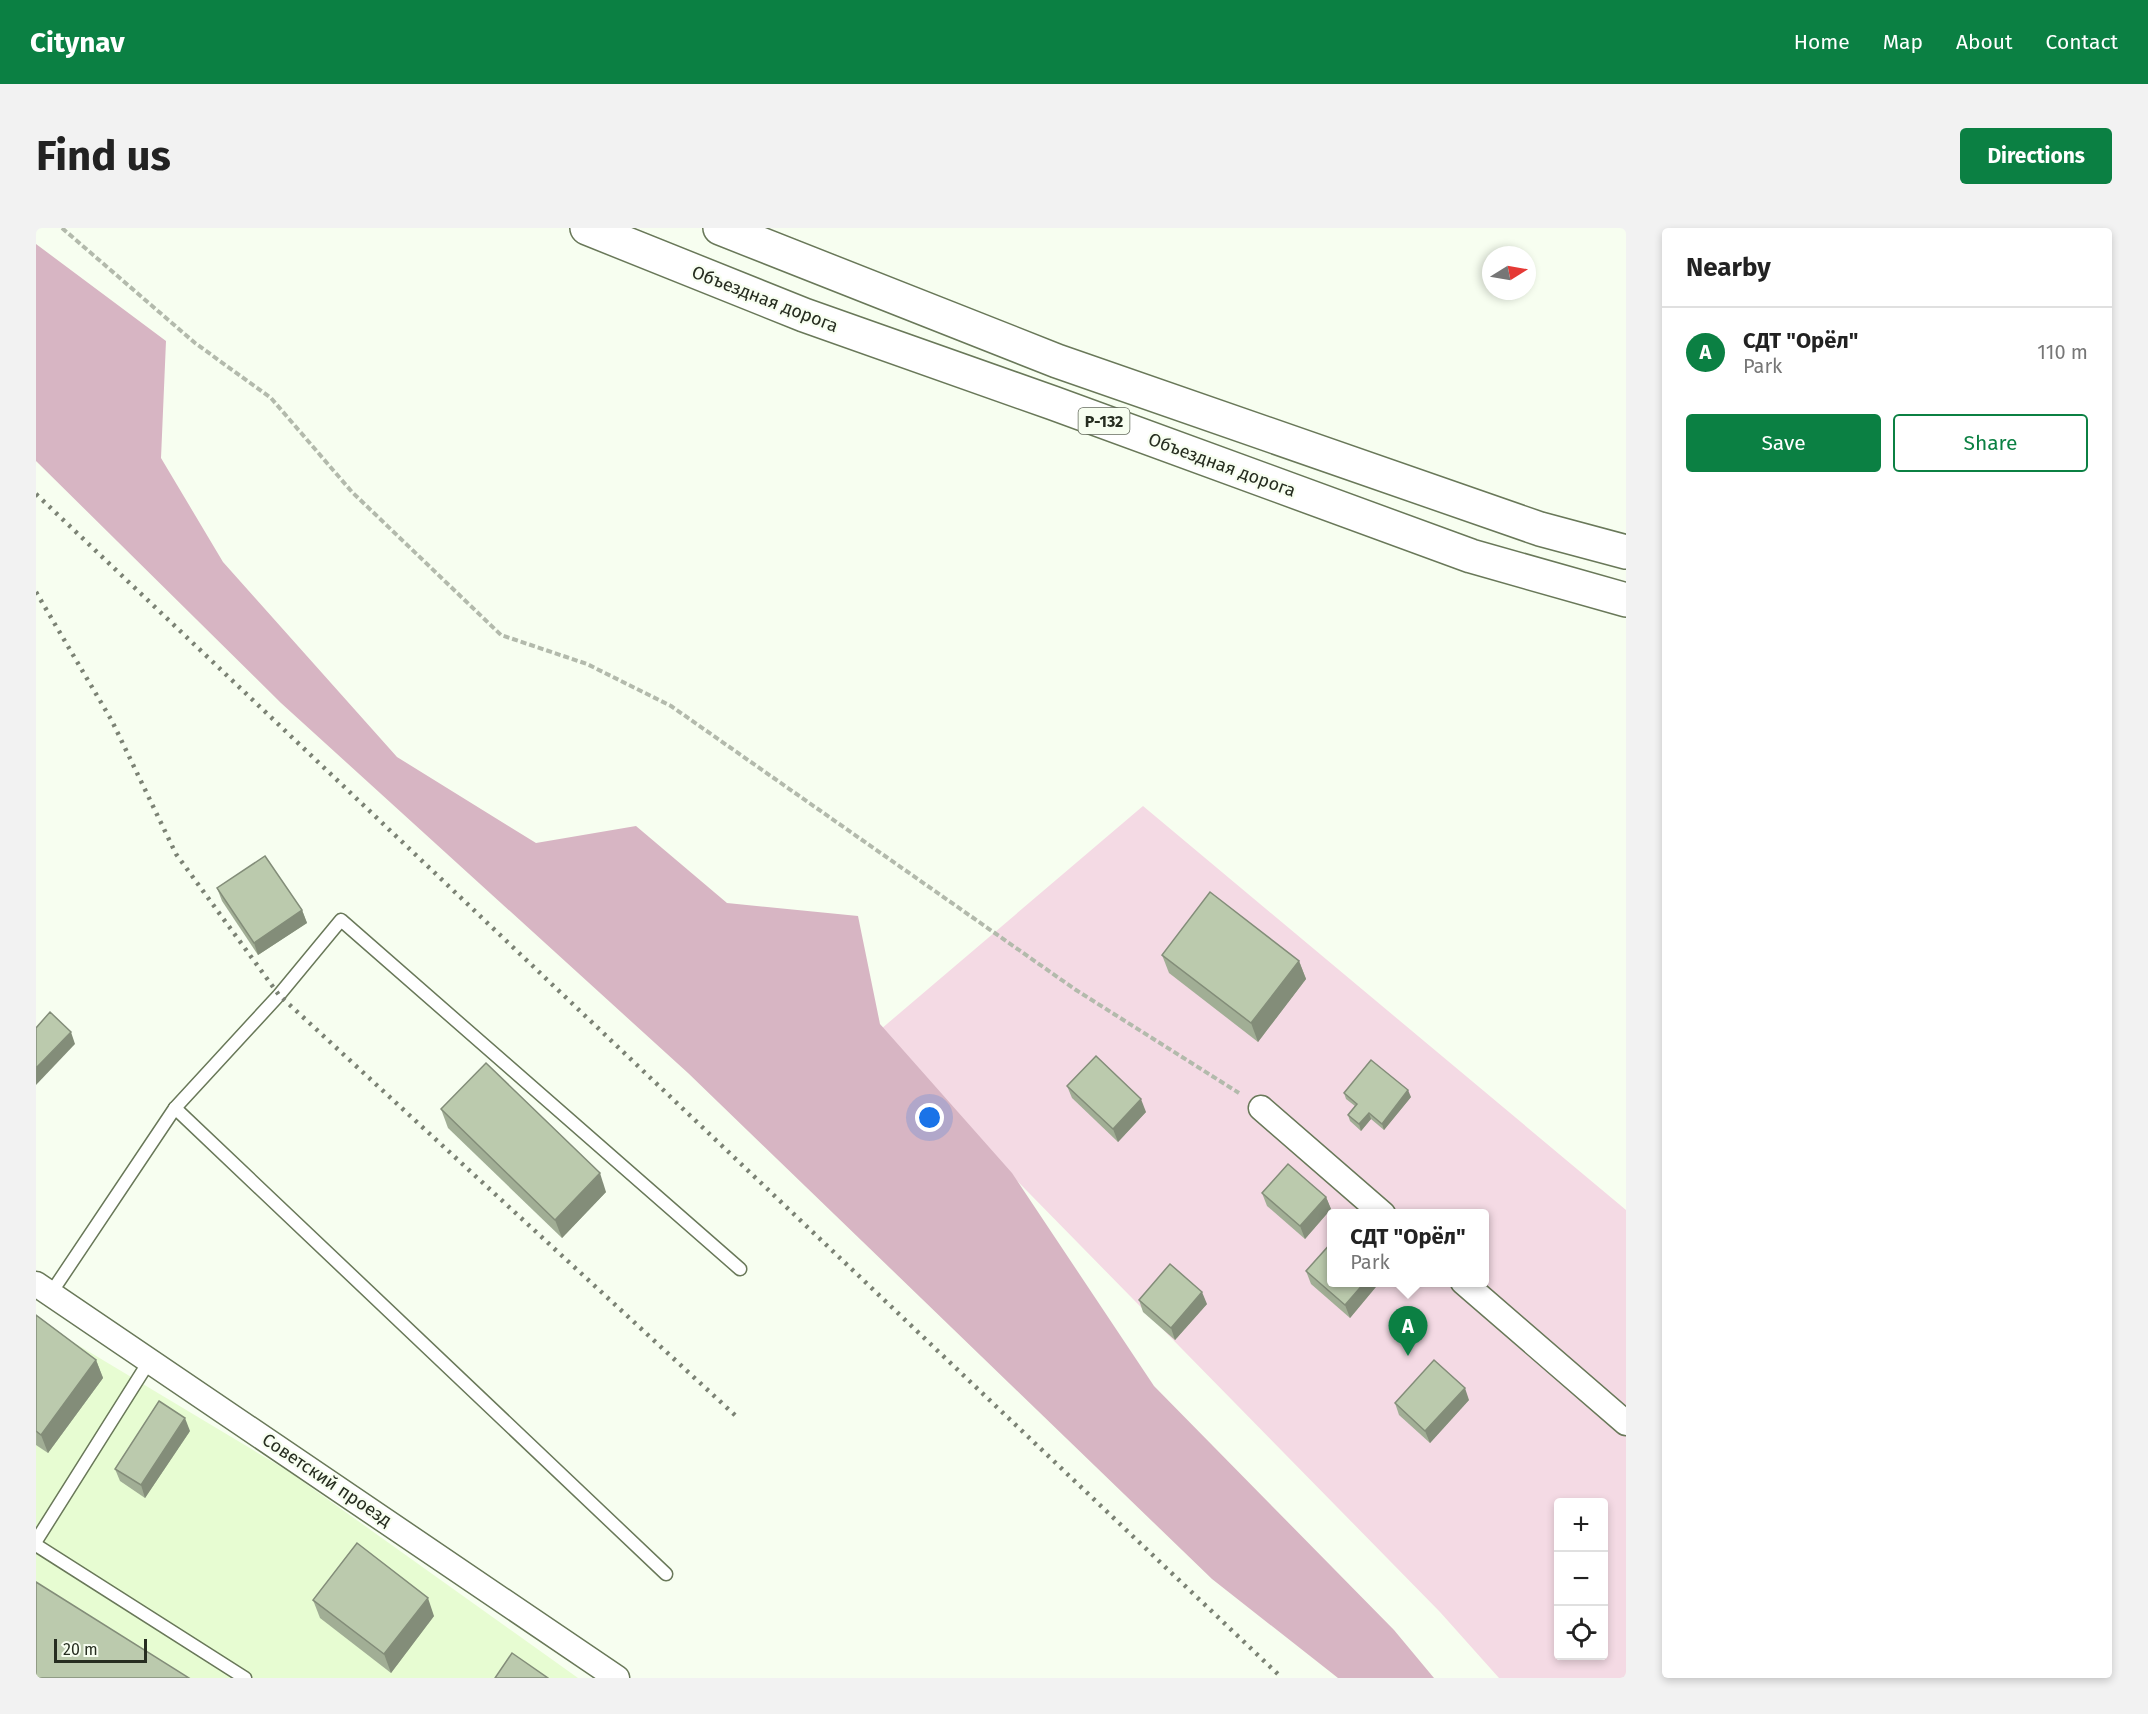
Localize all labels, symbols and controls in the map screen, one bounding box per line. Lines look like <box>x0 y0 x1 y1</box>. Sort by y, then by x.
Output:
text: Citynav <box>30 26 125 59</box>
text: Home <box>1794 29 1850 55</box>
text: Map <box>1883 29 1923 55</box>
text: About <box>1956 29 2013 55</box>
text: Contact <box>2046 29 2118 55</box>
button: Directions <box>1960 128 2112 184</box>
text: Find us <box>36 131 171 181</box>
north arrow <box>1482 246 1536 300</box>
text: Nearby <box>1686 252 1771 283</box>
street label: Объездная дорога <box>689 261 841 337</box>
text: СДТ "Орёл" <box>1743 327 1858 354</box>
text: A <box>1700 340 1711 364</box>
text: 110 m <box>2037 340 2088 364</box>
text: Park <box>1743 354 1782 378</box>
road number: Р-132 <box>1078 408 1130 434</box>
button: Save <box>1686 414 1881 472</box>
button: Share <box>1893 414 2088 472</box>
street label: Объездная дорога <box>1145 428 1299 502</box>
your location <box>915 1103 944 1132</box>
popup <box>1327 1209 1489 1287</box>
text: СДТ "Орёл" <box>1350 1223 1466 1250</box>
text: Park <box>1350 1250 1390 1274</box>
pin: A <box>1388 1306 1428 1356</box>
street label: Советский проезд <box>258 1428 396 1532</box>
map controls <box>1554 1498 1608 1660</box>
button: + <box>1554 1498 1608 1552</box>
button: − <box>1554 1552 1608 1606</box>
button: locate <box>1554 1606 1608 1660</box>
scale bar <box>54 1636 147 1664</box>
text: 20 m <box>63 1640 98 1659</box>

